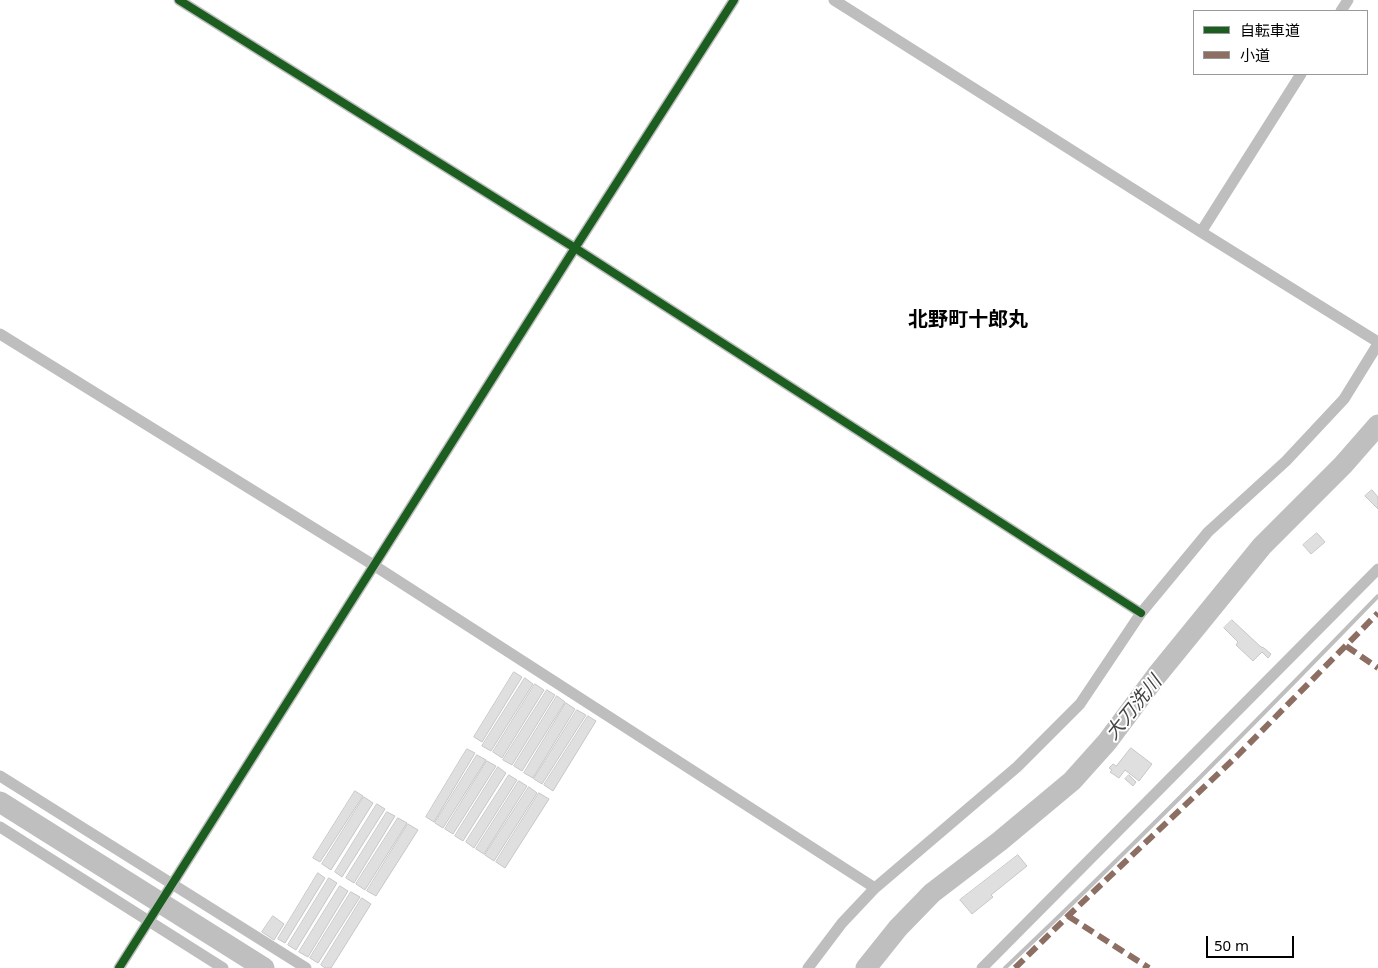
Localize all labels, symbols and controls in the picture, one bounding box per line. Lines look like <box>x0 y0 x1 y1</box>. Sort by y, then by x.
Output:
legend <box>1193 10 1368 75</box>
text: 自転車道 <box>1240 20 1300 40</box>
text: 小道 <box>1240 45 1270 65</box>
district label: 北野町十郎丸 <box>908 308 1028 332</box>
water label: 大刀洗川 <box>1101 671 1167 745</box>
scale bar <box>1208 926 1296 958</box>
text: 50 m <box>1214 935 1249 955</box>

